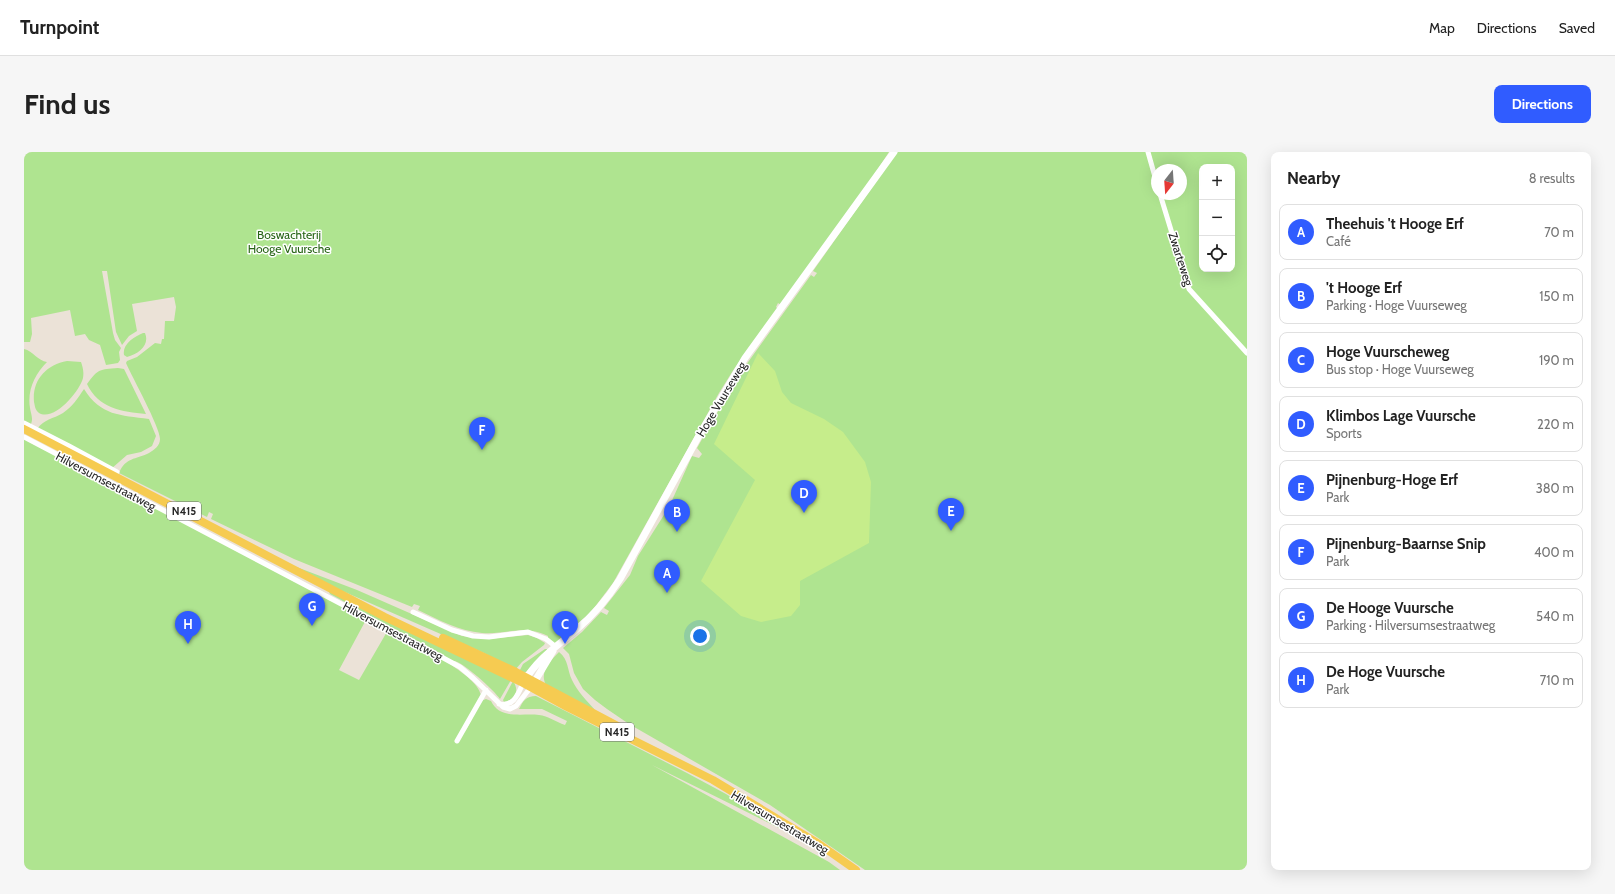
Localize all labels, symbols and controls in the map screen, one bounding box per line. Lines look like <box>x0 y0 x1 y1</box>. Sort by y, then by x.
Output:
text: Turnpoint <box>20 16 99 39</box>
text: Map <box>1429 19 1455 37</box>
text: Directions <box>1477 19 1537 37</box>
text: Saved <box>1559 19 1595 37</box>
button: Directions <box>1494 85 1591 123</box>
text: Find us <box>24 87 110 121</box>
north arrow <box>1151 164 1187 200</box>
map controls <box>1199 164 1235 272</box>
button: + <box>1199 164 1235 200</box>
text: Nearby <box>1287 168 1340 188</box>
text: 8 results <box>1529 170 1575 186</box>
button: − <box>1199 200 1235 236</box>
text: Theehuis 't Hooge Erf <box>1326 215 1464 233</box>
text: A <box>1297 224 1305 240</box>
text: 70 m <box>1544 224 1574 240</box>
park label: Boswachterij Hooge Vuursche <box>248 227 330 256</box>
street label: Zwarteweg <box>1165 230 1197 289</box>
text: Café <box>1326 233 1351 249</box>
button: locate <box>1199 236 1235 272</box>
text: 't Hooge Erf <box>1326 279 1402 297</box>
text: B <box>1297 288 1305 304</box>
text: 150 m <box>1539 288 1574 304</box>
text: Parking · Hoge Vuurseweg <box>1326 297 1467 313</box>
text: Hoge Vuurscheweg <box>1326 343 1449 361</box>
text: C <box>1297 352 1305 368</box>
text: 190 m <box>1539 352 1574 368</box>
street label: Hoge Vuurseweg <box>693 358 750 439</box>
text: Bus stop · Hoge Vuurseweg <box>1326 361 1474 377</box>
text: Klimbos Lage Vuursche <box>1326 407 1476 425</box>
text: D <box>1296 416 1306 432</box>
text: 220 m <box>1537 416 1574 432</box>
pin: F <box>469 417 495 450</box>
text: Sports <box>1326 425 1362 441</box>
street label: Hilversumsestraatweg <box>53 448 160 514</box>
text: Pijnenburg-Hoge Erf <box>1326 471 1458 489</box>
pin: D <box>791 480 817 513</box>
text: E <box>1297 480 1305 496</box>
text: 380 m <box>1536 480 1574 496</box>
text: Park <box>1326 489 1349 505</box>
pin: E <box>938 498 964 531</box>
pin: B <box>664 499 690 532</box>
road number: N415 <box>167 502 201 520</box>
text: Pijnenburg-Baarnse Snip <box>1326 535 1486 553</box>
text: F <box>1298 544 1304 560</box>
text: 400 m <box>1534 544 1574 560</box>
text: Park <box>1326 553 1349 569</box>
pin: A <box>654 560 680 593</box>
pin: G <box>299 593 325 626</box>
street label: Hilversumsestraatweg <box>340 598 447 664</box>
text: De Hooge Vuursche <box>1326 599 1454 617</box>
text: G <box>1297 608 1305 624</box>
text: 540 m <box>1536 608 1574 624</box>
pin: H <box>175 611 201 644</box>
pin: C <box>552 611 578 644</box>
text: Parking · Hilversumsestraatweg <box>1326 617 1495 633</box>
your location <box>690 626 710 646</box>
text: De Hoge Vuursche <box>1326 663 1445 681</box>
text: H <box>1296 672 1306 688</box>
text: 710 m <box>1540 672 1574 688</box>
text: Park <box>1326 681 1349 697</box>
road number: N415 <box>600 723 634 741</box>
street label: Hilversumsestraatweg <box>728 787 832 858</box>

